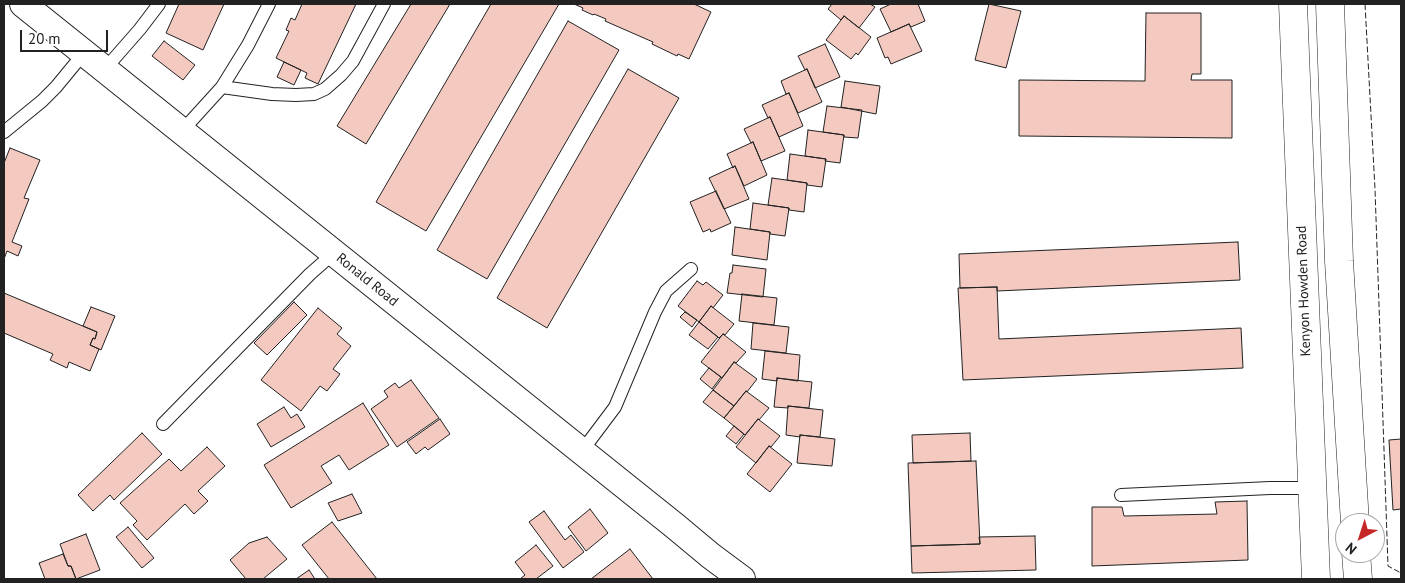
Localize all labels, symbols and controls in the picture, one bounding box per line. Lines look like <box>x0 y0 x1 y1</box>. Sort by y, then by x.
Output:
scale bar <box>22 20 110 52</box>
text: 20 m <box>28 29 61 48</box>
street label: Kenyon Howden Road <box>1293 225 1315 357</box>
street label: Ronald Road <box>333 250 401 310</box>
north arrow <box>1335 513 1385 563</box>
text: N <box>1342 539 1360 559</box>

